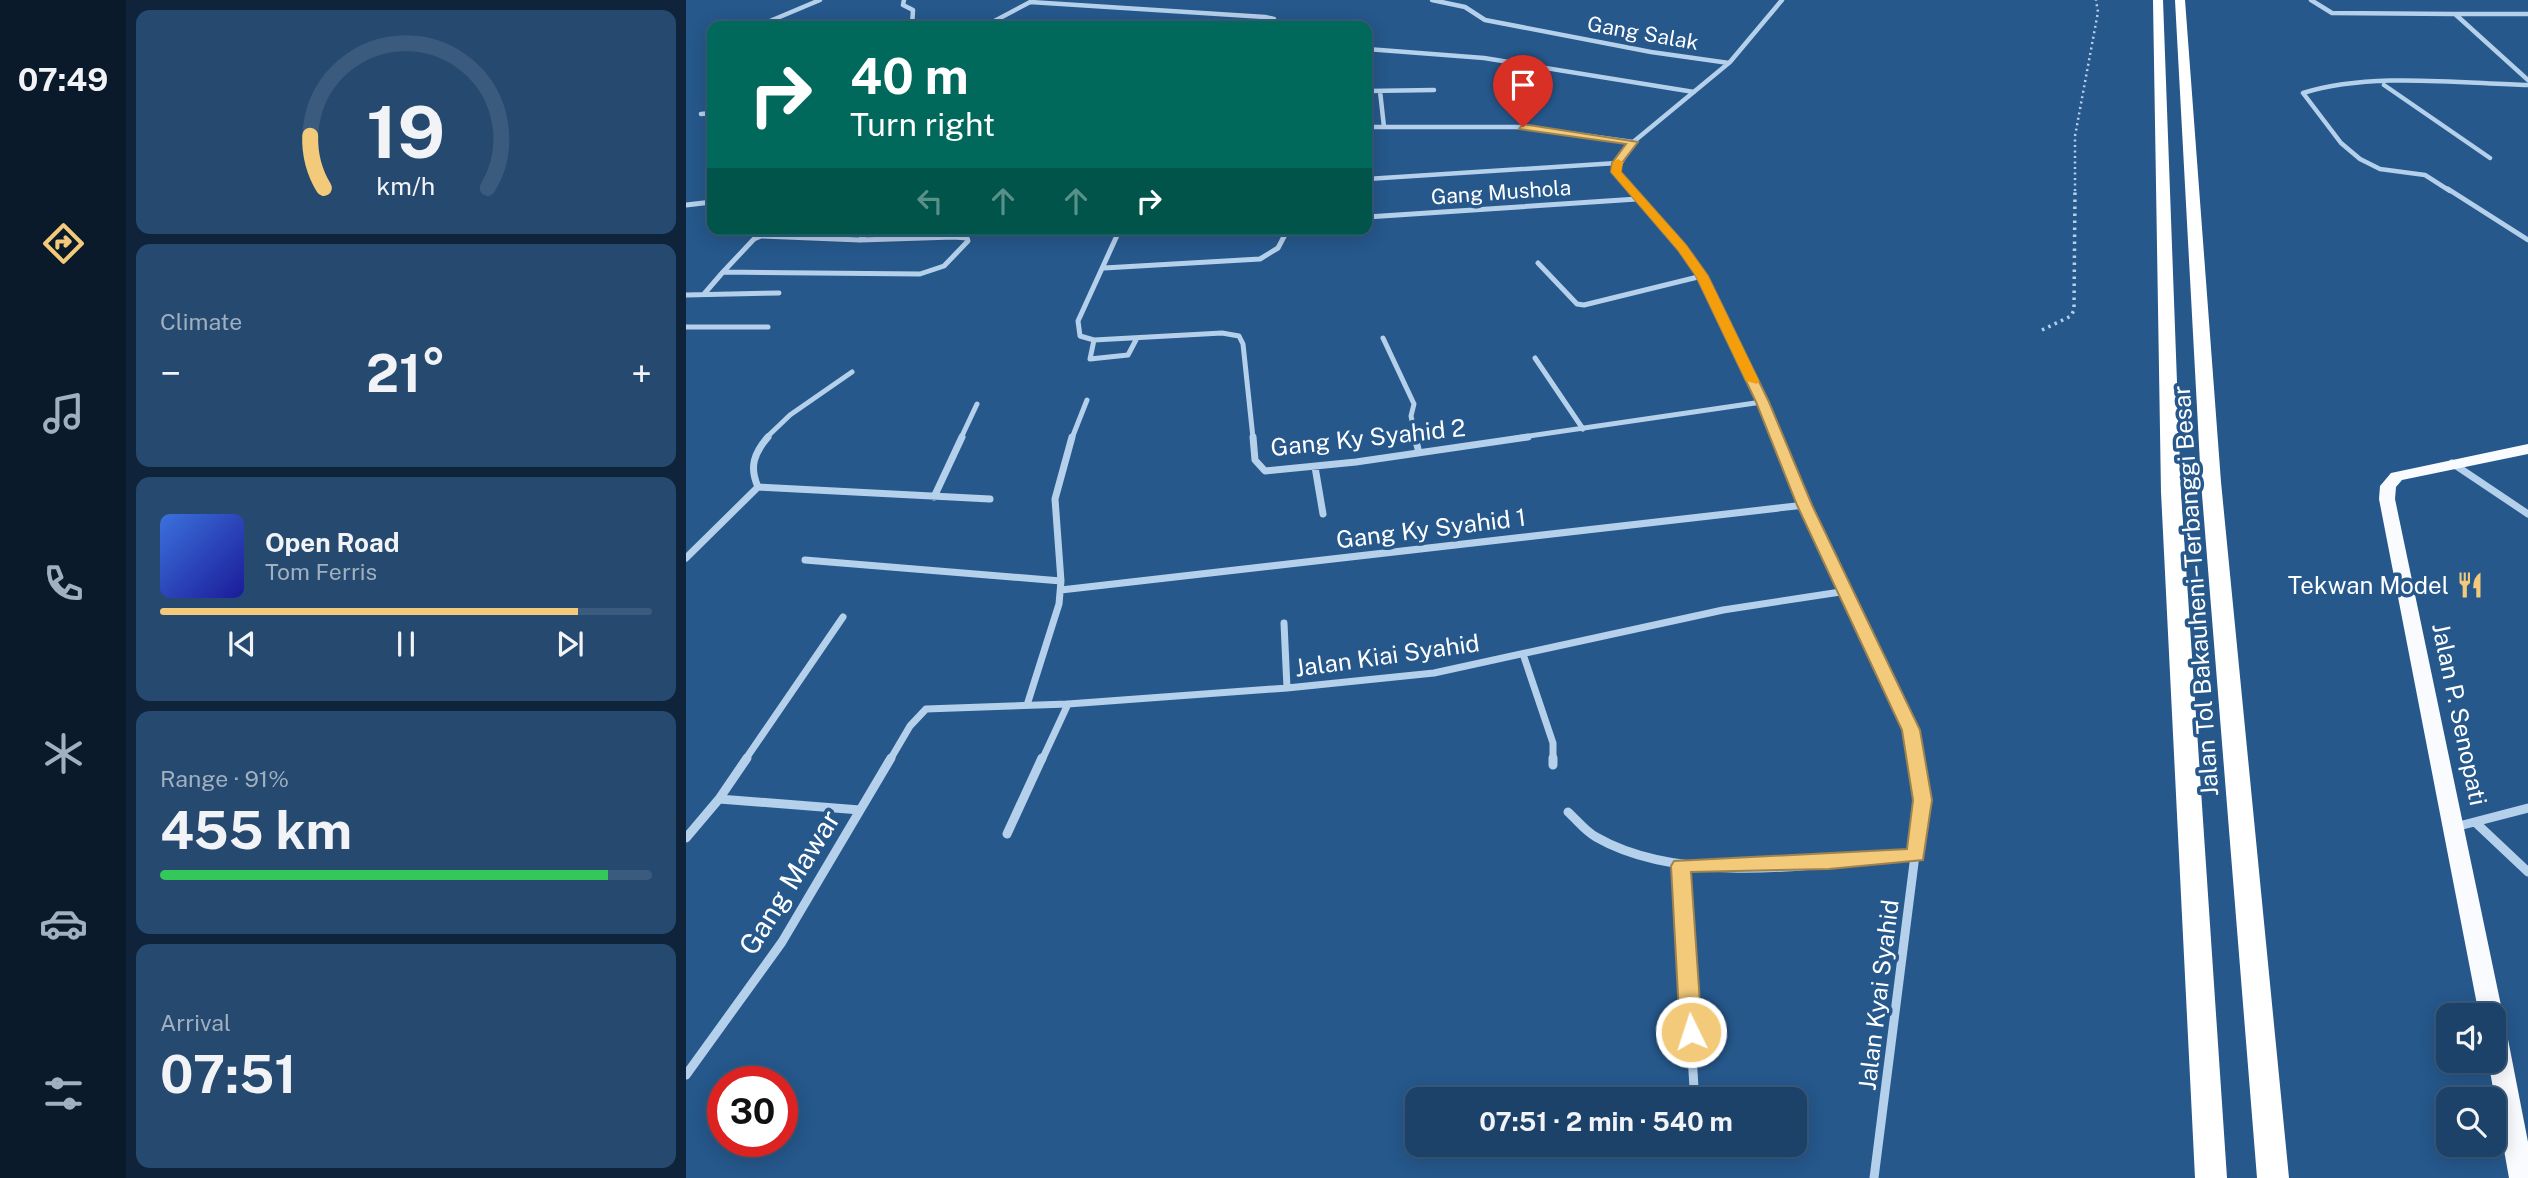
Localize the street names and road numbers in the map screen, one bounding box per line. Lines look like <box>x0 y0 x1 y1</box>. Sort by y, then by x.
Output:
street label: Gang Salak <box>1585 11 1701 55</box>
street label: Gang Mushola <box>1430 175 1572 209</box>
street label: Jalan Tol Bakauheni–Terbanggi Besar <box>2167 385 2223 797</box>
street label: Gang Ky Syahid 2 <box>1269 413 1467 461</box>
street label: Gang Ky Syahid 1 <box>1334 502 1528 554</box>
street label: Jalan P. Senopati <box>2427 620 2493 808</box>
street label: Jalan Kiai Syahid <box>1293 628 1481 682</box>
street label: Gang Mawar <box>732 804 846 960</box>
street label: Jalan Kyai Syahid <box>1852 898 1904 1092</box>

